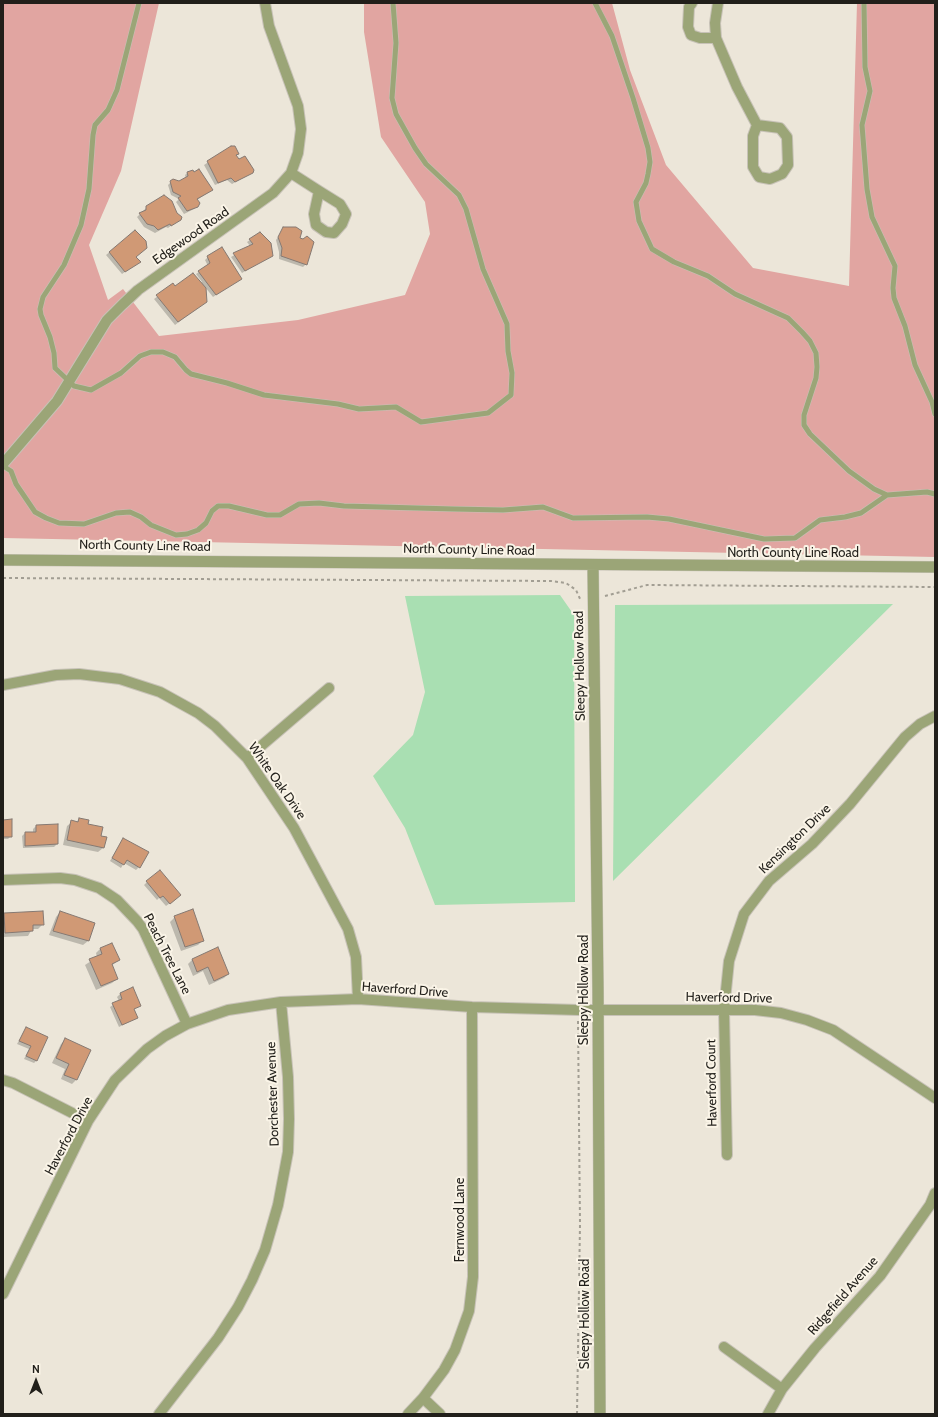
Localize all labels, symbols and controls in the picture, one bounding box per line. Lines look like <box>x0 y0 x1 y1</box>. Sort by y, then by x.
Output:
street label: Edgewood Road <box>150 204 232 268</box>
street label: North County Line Road <box>79 537 211 555</box>
street label: North County Line Road <box>403 541 535 559</box>
street label: North County Line Road <box>727 545 859 561</box>
street label: Sleepy Hollow Road <box>571 611 589 721</box>
street label: White Oak Drive <box>245 740 309 822</box>
street label: Kensington Drive <box>756 801 834 877</box>
street label: Peach Tree Lane <box>140 911 194 997</box>
street label: Sleepy Hollow Road <box>576 935 592 1045</box>
street label: Haverford Drive <box>361 979 449 1001</box>
street label: Haverford Drive <box>686 989 772 1007</box>
street label: Haverford Court <box>703 1039 721 1127</box>
street label: Dorchester Avenue <box>263 1041 283 1147</box>
street label: Haverford Drive <box>42 1094 96 1178</box>
street label: Fernwood Lane <box>452 1178 468 1262</box>
street label: Ridgefield Avenue <box>805 1254 881 1338</box>
street label: Sleepy Hollow Road <box>577 1259 593 1369</box>
north arrow <box>16 1361 56 1401</box>
text: N <box>32 1362 40 1376</box>

